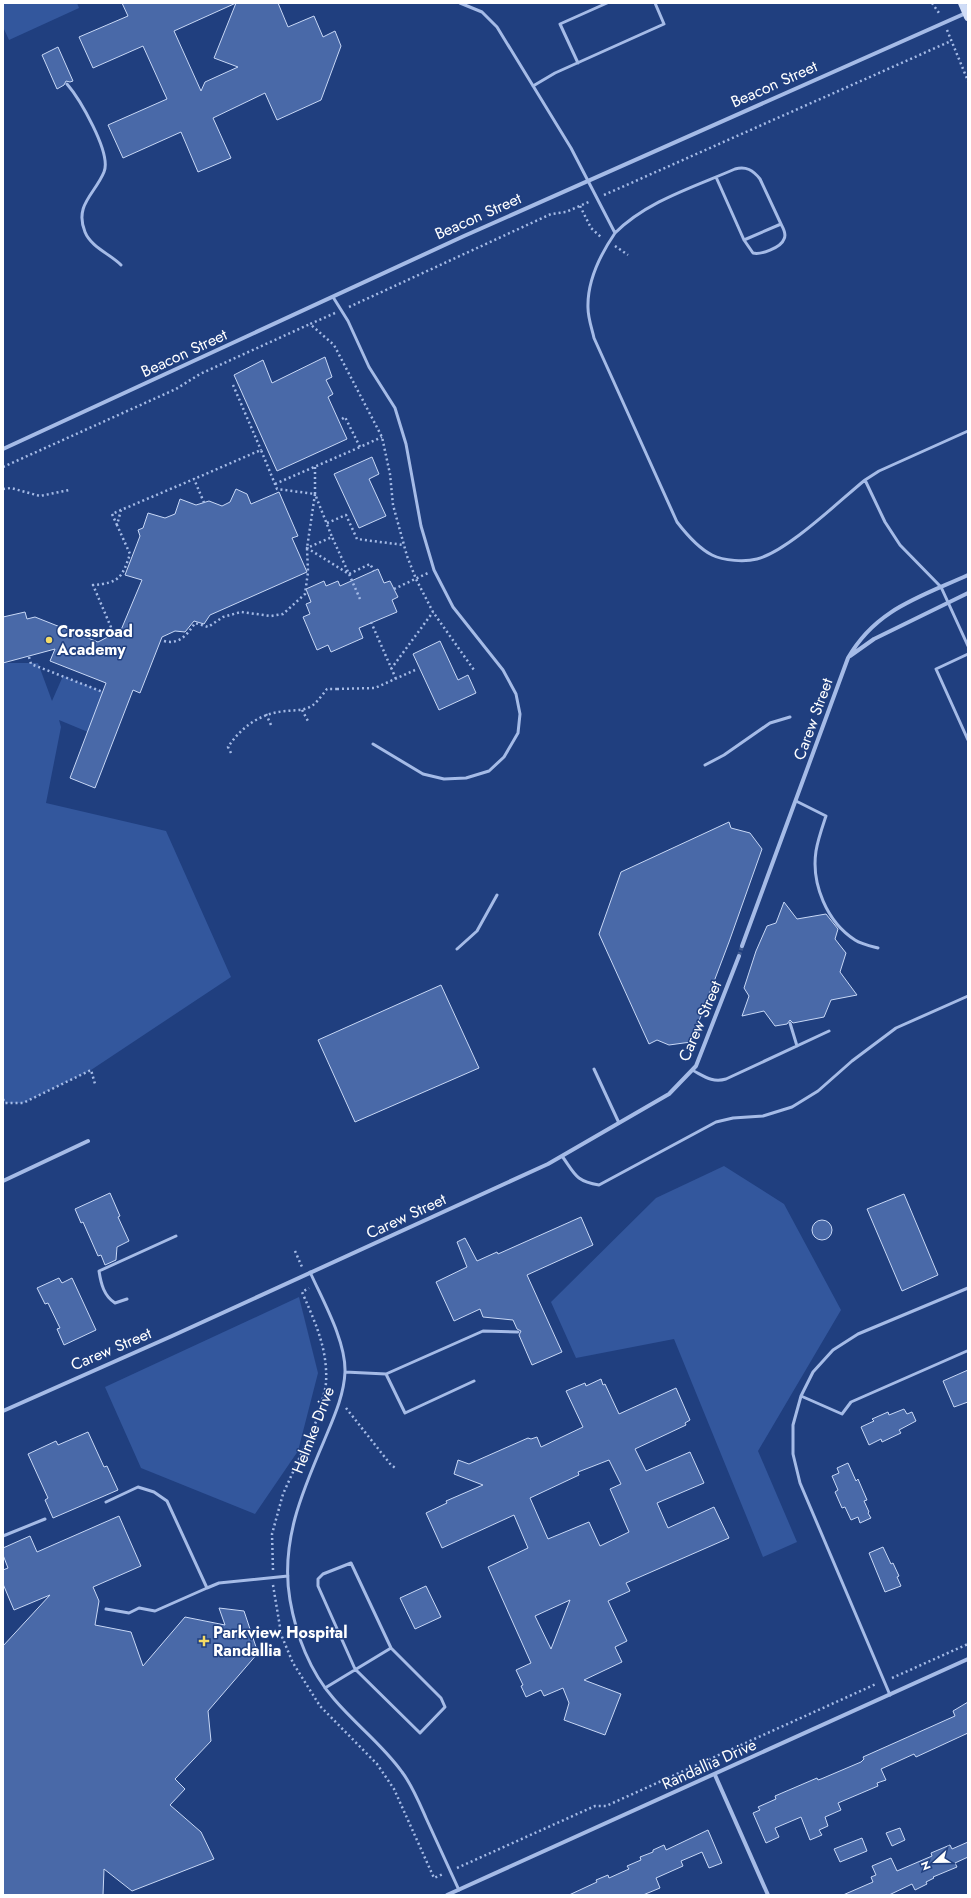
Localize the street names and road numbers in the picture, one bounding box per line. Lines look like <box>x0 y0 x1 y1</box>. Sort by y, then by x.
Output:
street label: Beacon Street <box>727 55 821 113</box>
street label: Beacon Street <box>431 187 525 245</box>
street label: Beacon Street <box>137 323 231 383</box>
street label: Carew Street <box>788 675 839 763</box>
street label: Carew Street <box>673 977 727 1065</box>
street label: Carew Street <box>362 1187 450 1245</box>
street label: Carew Street <box>67 1322 155 1376</box>
street label: Helmke Drive <box>286 1383 340 1477</box>
street label: Randallia Drive <box>658 1733 760 1795</box>

